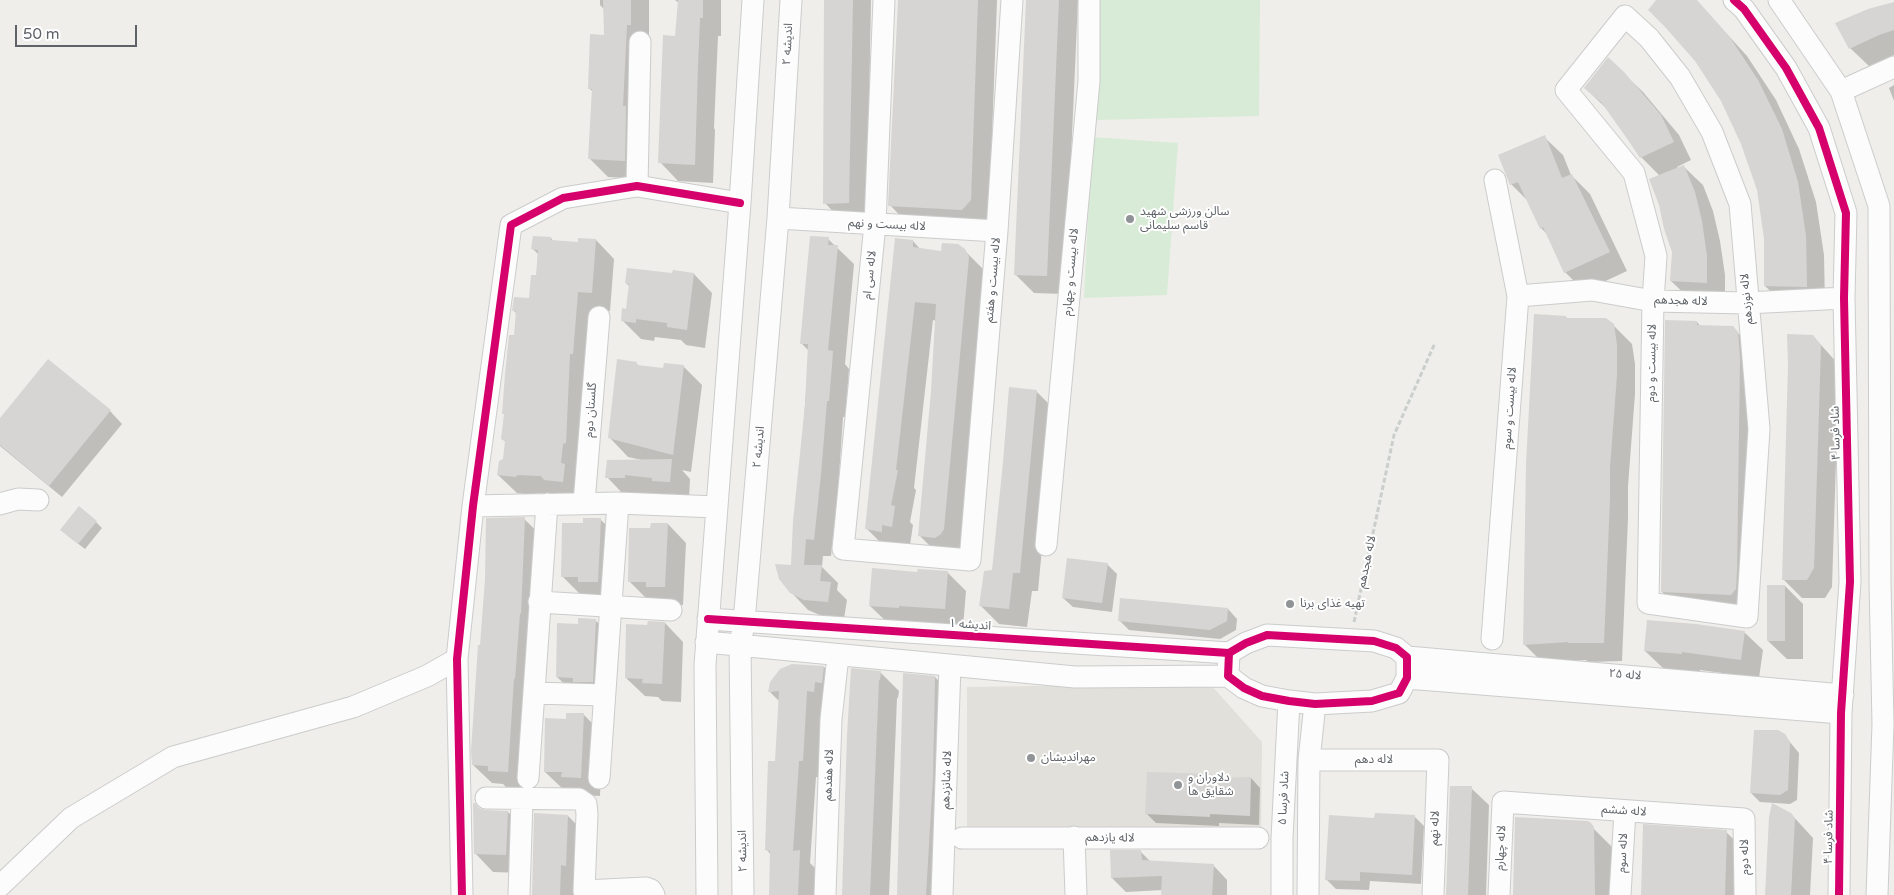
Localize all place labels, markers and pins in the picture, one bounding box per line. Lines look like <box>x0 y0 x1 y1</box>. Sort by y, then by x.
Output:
place label: سالن ورزشی شهید قاسم سلیمانی <box>1140 205 1229 233</box>
marker: سالن ورزشی شهید قاسم سلیمانی <box>1124 213 1136 225</box>
place label: تهیه غذای برنا <box>1300 597 1365 611</box>
marker: تهیه غذای برنا <box>1284 598 1296 610</box>
place label: مهراندیشان <box>1041 751 1096 765</box>
marker: مهراندیشان <box>1025 752 1037 764</box>
place label: دلاوران و شقایق ها <box>1188 771 1234 799</box>
marker: دلاوران و شقایق ها <box>1172 779 1184 791</box>

